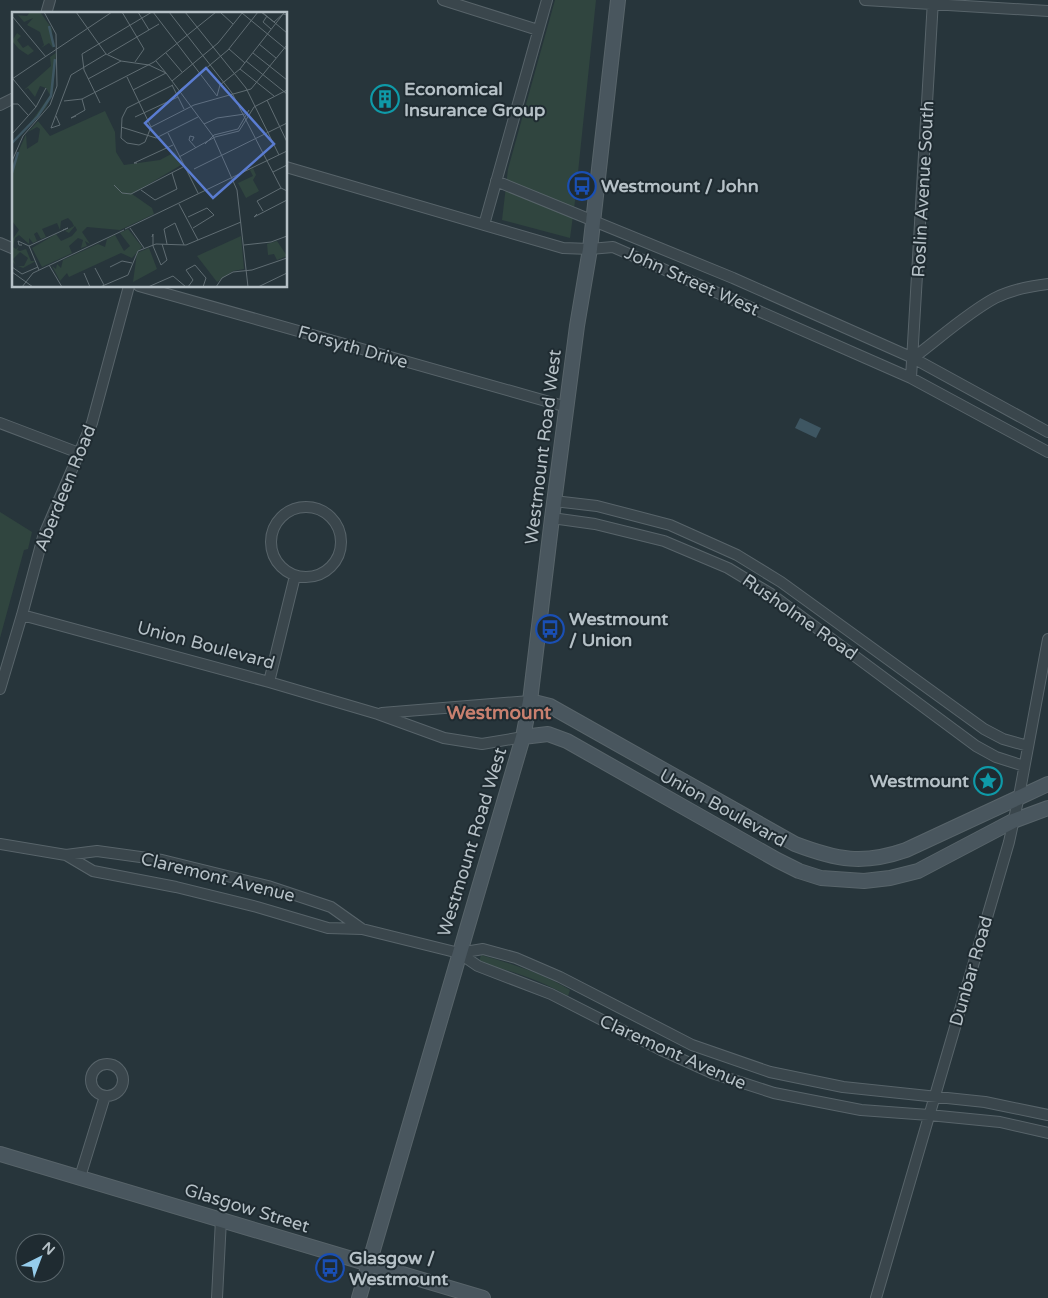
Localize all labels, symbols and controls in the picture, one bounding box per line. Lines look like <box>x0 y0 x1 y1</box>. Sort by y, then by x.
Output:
inset map <box>12 12 288 288</box>
place label: Economical Insurance Group <box>404 78 545 121</box>
building icon: Economical Insurance Group <box>370 84 400 114</box>
street label: Roslin Avenue South <box>907 100 939 278</box>
bus stop icon: Westmount / John <box>567 171 597 201</box>
place label: Westmount / John <box>601 175 759 197</box>
street label: John Street West <box>621 241 763 321</box>
street label: Forsyth Drive <box>295 321 411 373</box>
street label: Westmount Road West <box>520 348 566 546</box>
street label: Aberdeen Road <box>30 422 100 554</box>
street label: Rusholme Road <box>738 569 862 665</box>
place label: Westmount / Union <box>569 608 668 651</box>
bus stop icon: Westmount / Union <box>535 614 565 644</box>
street label: Union Boulevard <box>135 616 277 674</box>
district label: Westmount <box>447 702 552 724</box>
street label: Westmount Road West <box>433 745 511 939</box>
street label: Union Boulevard <box>656 764 790 852</box>
place icon: Westmount <box>973 766 1003 796</box>
place label: Westmount <box>870 770 969 792</box>
street label: Claremont Avenue <box>139 847 297 907</box>
street label: Dunbar Road <box>945 913 997 1029</box>
street label: Claremont Avenue <box>596 1010 750 1094</box>
street label: Glasgow Street <box>182 1179 312 1237</box>
north arrow <box>15 1233 65 1283</box>
text: N <box>38 1239 58 1259</box>
place label: Glasgow / Westmount <box>349 1247 448 1290</box>
bus stop icon: Glasgow / Westmount <box>315 1253 345 1283</box>

